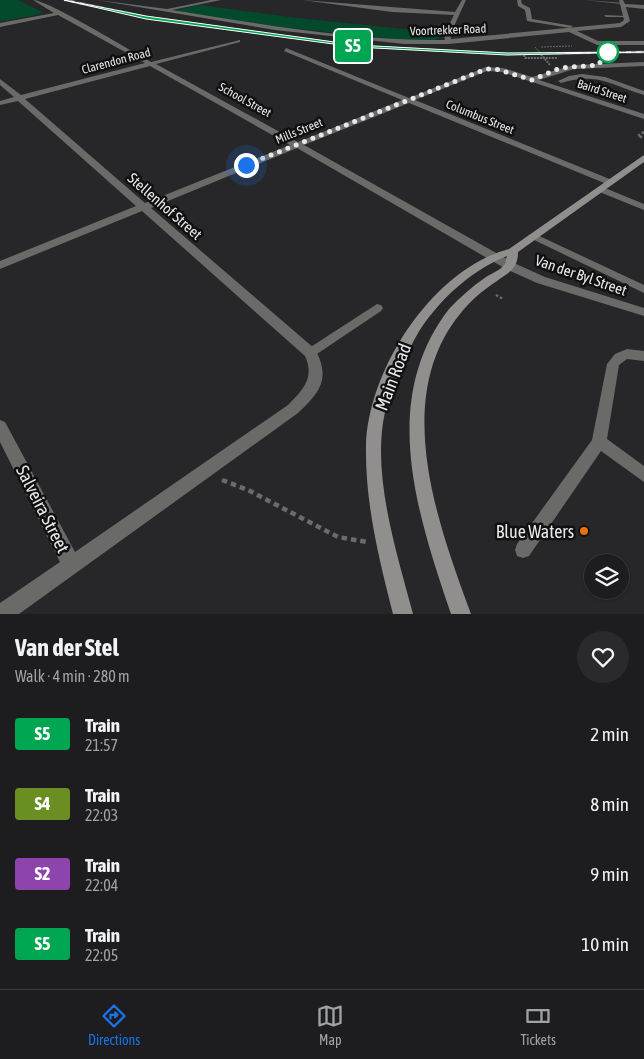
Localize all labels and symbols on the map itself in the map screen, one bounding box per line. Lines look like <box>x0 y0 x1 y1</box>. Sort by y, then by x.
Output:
street label: Voortrekker Road <box>410 22 486 38</box>
line badge: S5 <box>330 30 376 62</box>
unlabelled marker <box>597 41 619 63</box>
street label: Clarendon Road <box>80 45 152 77</box>
street label: Baird Street <box>575 76 629 106</box>
street label: School Street <box>216 80 274 120</box>
street label: Columbus Street <box>444 97 517 137</box>
street label: Mills Street <box>273 115 325 147</box>
your location <box>234 153 259 178</box>
street label: Stellenhof Street <box>124 169 206 243</box>
street label: Van der Byl Street <box>533 251 629 299</box>
street label: Main Road <box>371 340 415 414</box>
street label: Salveira Street <box>12 462 74 556</box>
place label: Blue Waters <box>496 521 574 542</box>
marker: Blue Waters <box>578 525 590 537</box>

